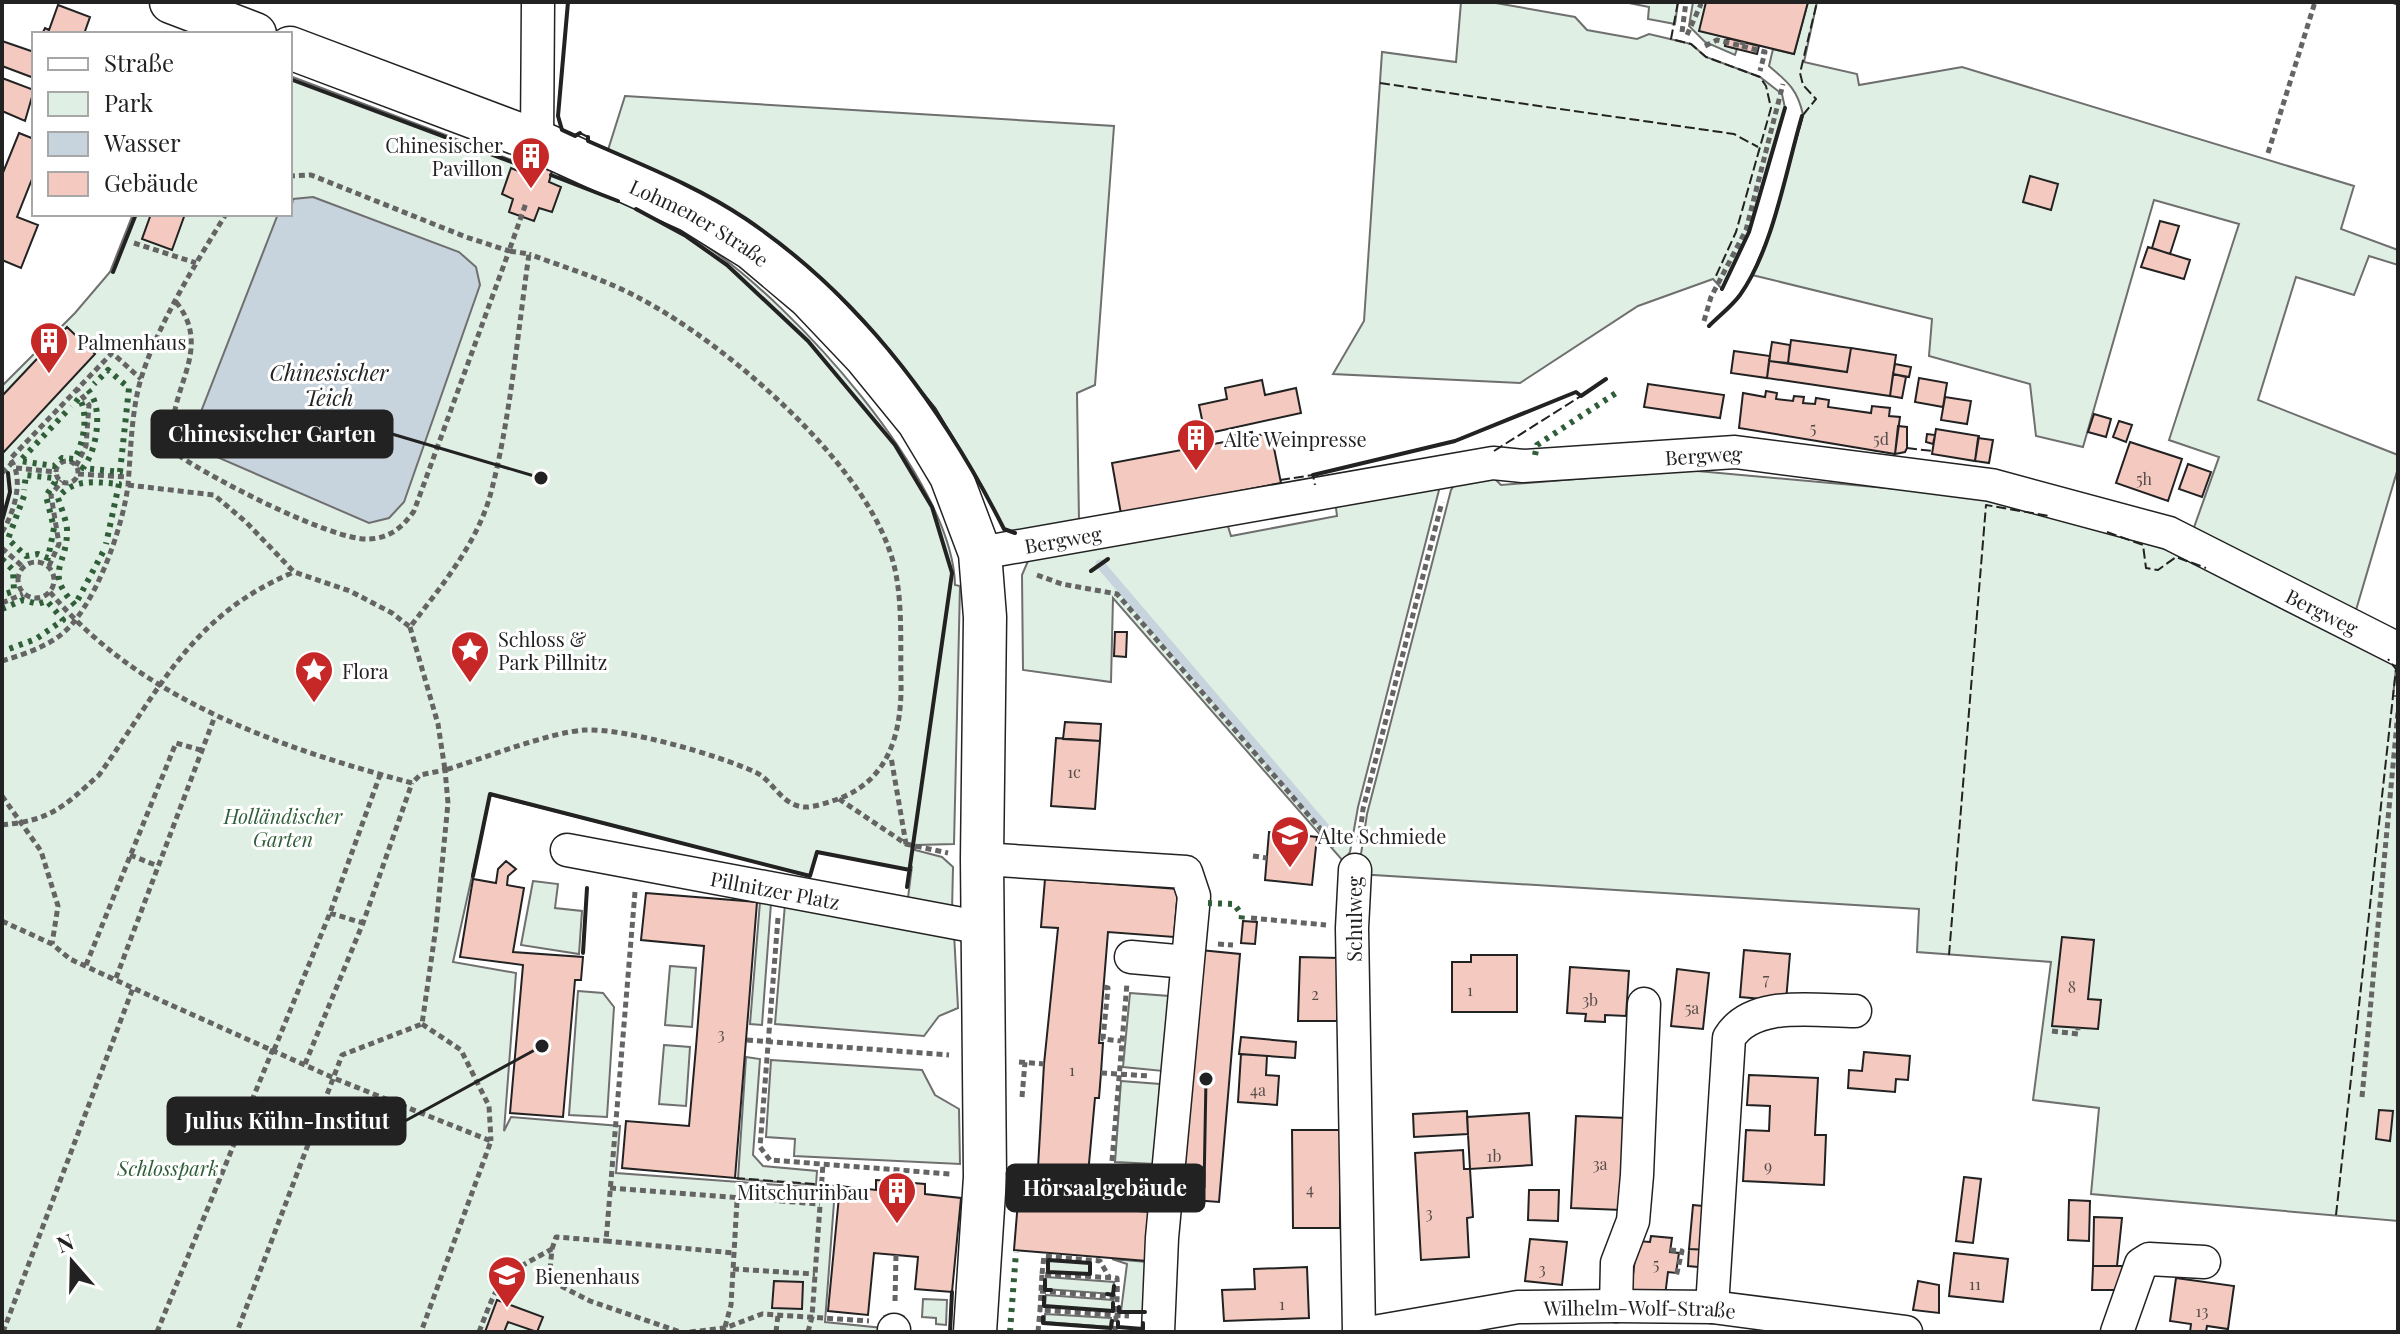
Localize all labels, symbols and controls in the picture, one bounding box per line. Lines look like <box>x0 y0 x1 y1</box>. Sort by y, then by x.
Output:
legend <box>32 32 292 216</box>
text: Straße <box>104 46 174 78</box>
text: Park <box>104 86 154 118</box>
text: Wasser <box>103 126 181 158</box>
place label: Chinesischer Pavillon <box>385 131 503 181</box>
building icon: Chinesischer Pavillon <box>510 135 552 190</box>
text: Gebäude <box>104 166 199 198</box>
street label: Lohmener Straße <box>626 172 775 272</box>
building icon: Palmenhaus <box>28 320 70 375</box>
place label: Palmenhaus <box>77 328 186 355</box>
water label: Chinesischer Teich <box>270 357 389 412</box>
callout: Chinesischer Garten <box>152 411 392 457</box>
building icon: Alte Weinpresse <box>1175 417 1217 472</box>
house number: 5 <box>1810 417 1816 438</box>
text: Chinesischer Garten <box>168 418 376 448</box>
place label: Alte Weinpresse <box>1223 425 1367 452</box>
house number: 5d <box>1873 428 1889 449</box>
street label: Bergweg <box>1664 438 1745 470</box>
house number: 5h <box>2136 468 2153 489</box>
street label: Bergweg <box>1022 518 1104 559</box>
street label: Bergweg <box>2282 581 2364 641</box>
place label: Schloss & Park Pillnitz <box>498 625 607 675</box>
place icon: Schloss & Park Pillnitz <box>449 629 491 684</box>
place icon: Flora <box>293 649 335 704</box>
place label: Flora <box>342 657 389 684</box>
house number: 1c <box>1067 761 1081 782</box>
park label: Holländischer Garten <box>223 802 344 852</box>
school or university icon: Alte Schmiede <box>1269 814 1311 869</box>
place label: Alte Schmiede <box>1317 822 1446 849</box>
street label: Pillnitzer Platz <box>709 864 842 914</box>
street label: Schulweg <box>1340 876 1367 962</box>
house number: 7 <box>1763 968 1770 989</box>
house number: 8 <box>2068 976 2076 997</box>
house number: 1 <box>1467 979 1473 1000</box>
house number: 2 <box>1311 983 1319 1004</box>
house number: 3b <box>1582 989 1598 1010</box>
house number: 5a <box>1685 997 1699 1018</box>
house number: 3 <box>717 1023 725 1044</box>
house number: 1 <box>1069 1059 1075 1080</box>
house number: 4a <box>1250 1079 1266 1100</box>
callout: Julius Kühn-Institut <box>168 1098 405 1144</box>
text: Julius Kühn-Institut <box>184 1105 390 1135</box>
house number: 1b <box>1487 1145 1501 1166</box>
house number: 3a <box>1592 1153 1608 1174</box>
park label: Schlosspark <box>116 1154 219 1181</box>
house number: 9 <box>1764 1155 1772 1176</box>
callout: Hörsaalgebäude <box>1007 1165 1204 1211</box>
building icon: Mitschurinbau <box>876 1170 918 1225</box>
text: Hörsaalgebäude <box>1023 1172 1187 1202</box>
place label: Mitschurinbau <box>737 1178 869 1205</box>
house number: 4 <box>1306 1178 1314 1199</box>
house number: 3 <box>1425 1202 1433 1223</box>
north arrow <box>32 1222 112 1302</box>
text: N <box>52 1225 78 1259</box>
house number: 5 <box>1653 1253 1659 1274</box>
school or university icon: Bienenhaus <box>486 1254 528 1309</box>
house number: 3 <box>1538 1258 1546 1279</box>
place label: Bienenhaus <box>535 1262 640 1289</box>
house number: 11 <box>1969 1273 1981 1294</box>
street label: Wilhelm-Wolf-Straße <box>1543 1292 1738 1323</box>
house number: 1 <box>1279 1293 1285 1314</box>
house number: 13 <box>2196 1300 2208 1321</box>

